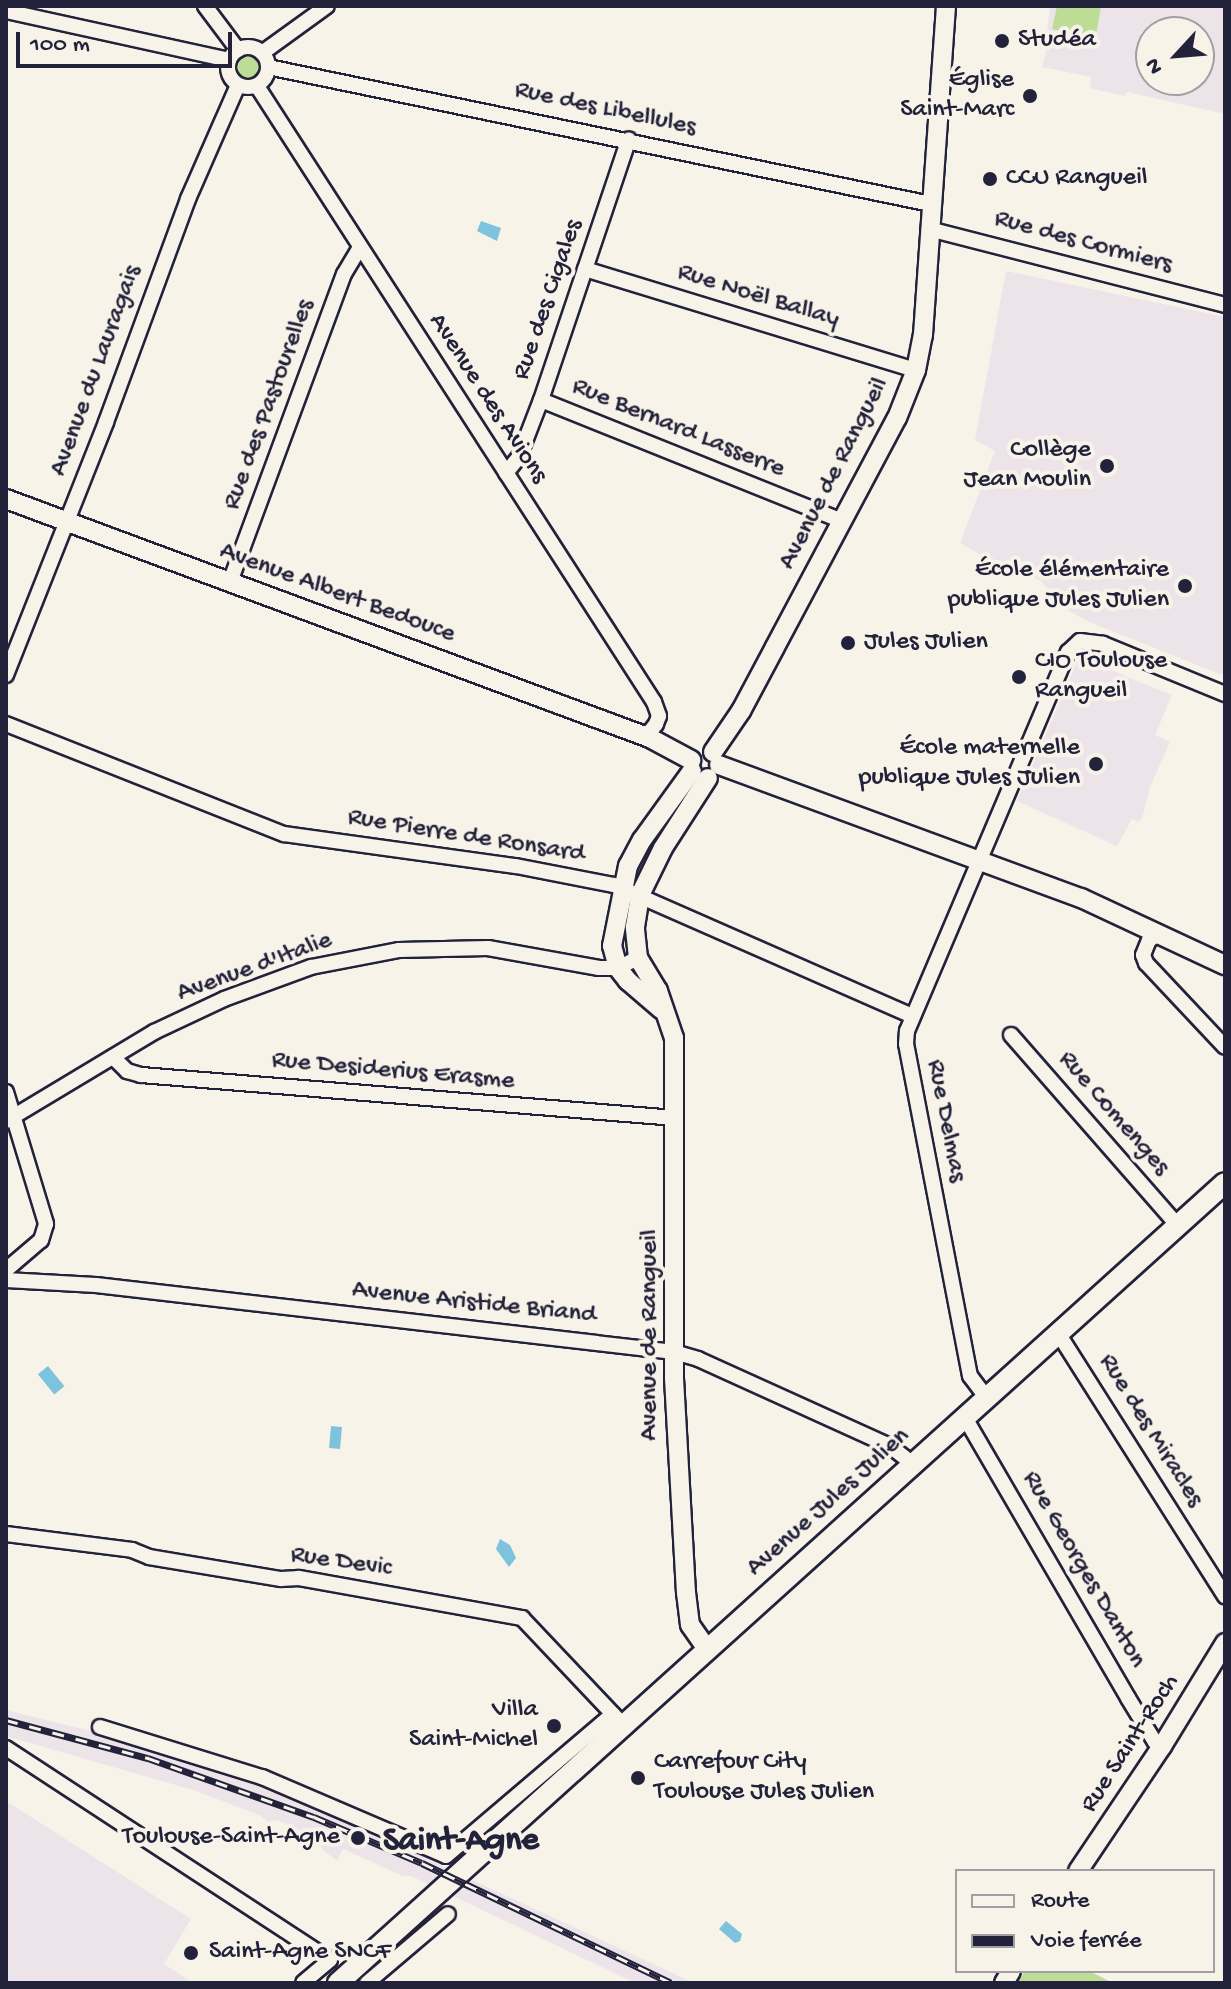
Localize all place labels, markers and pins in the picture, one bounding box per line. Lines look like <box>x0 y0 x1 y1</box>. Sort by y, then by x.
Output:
place label: Studéa <box>1018 25 1096 57</box>
marker: Studéa <box>993 32 1011 50</box>
place label: Église Saint-Marc <box>900 65 1014 126</box>
marker: Église Saint-Marc <box>1021 87 1039 105</box>
place label: CCU Rangueil <box>1006 163 1148 195</box>
marker: CCU Rangueil <box>981 170 999 188</box>
place label: Collège Jean Moulin <box>963 435 1091 496</box>
marker: Collège Jean Moulin <box>1098 457 1116 475</box>
place label: École élémentaire publique Jules Julien <box>948 555 1169 616</box>
marker: École élémentaire publique Jules Julien <box>1176 577 1194 595</box>
place label: Jules Julien <box>864 627 988 659</box>
marker: Jules Julien <box>839 634 857 652</box>
place label: CIO Toulouse Rangueil <box>1035 646 1167 708</box>
marker: CIO Toulouse Rangueil <box>1010 668 1028 686</box>
place label: École maternelle publique Jules Julien <box>859 733 1080 794</box>
marker: École maternelle publique Jules Julien <box>1087 755 1105 773</box>
place label: Villa Saint-Michel <box>409 1695 538 1756</box>
marker: Villa Saint-Michel <box>545 1717 563 1735</box>
place label: Carrefour City Toulouse Jules Julien <box>654 1747 874 1808</box>
marker: Carrefour City Toulouse Jules Julien <box>629 1769 647 1787</box>
place label: Toulouse-Saint-Agne <box>123 1822 340 1854</box>
marker: Toulouse-Saint-Agne <box>347 1827 369 1849</box>
place label: Saint-Agne SNCF <box>209 1937 391 1969</box>
marker: Saint-Agne SNCF <box>180 1942 202 1964</box>

